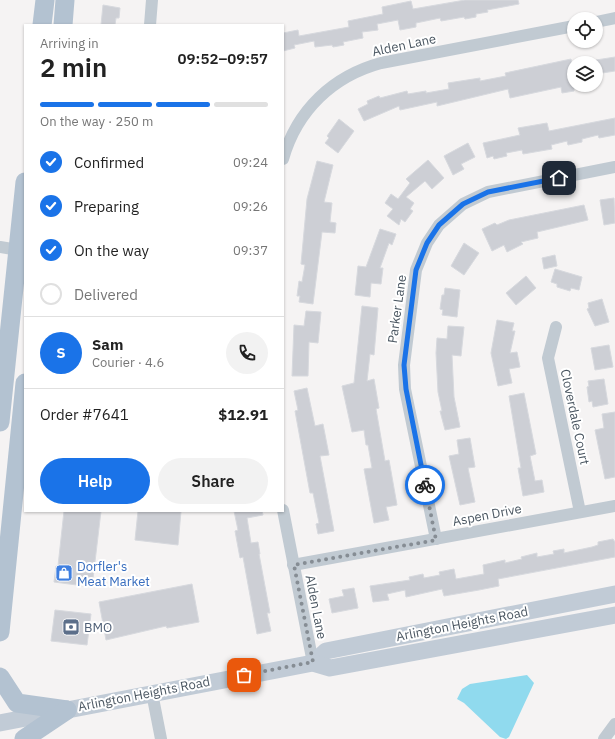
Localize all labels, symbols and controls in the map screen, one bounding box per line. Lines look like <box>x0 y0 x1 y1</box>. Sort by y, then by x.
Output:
map controls <box>567 12 603 92</box>
button: locate <box>567 12 603 48</box>
street label: Alden Lane <box>370 30 438 60</box>
text: Arriving in <box>40 35 99 52</box>
text: 09:52–09:57 <box>178 49 268 68</box>
text: 2 min <box>40 50 107 84</box>
button: layers <box>567 56 603 92</box>
text: On the way · 250 m <box>40 113 153 130</box>
icon: check <box>40 151 62 173</box>
text: Confirmed <box>74 153 144 172</box>
text: 09:24 <box>233 154 268 171</box>
pin <box>542 161 576 195</box>
icon: home <box>548 167 570 189</box>
icon: check <box>40 195 62 217</box>
text: Preparing <box>74 197 139 216</box>
text: 09:26 <box>233 198 268 215</box>
icon: check <box>40 239 62 261</box>
text: On the way <box>74 241 149 260</box>
text: 09:37 <box>233 242 268 259</box>
street label: Parker Lane <box>384 274 410 344</box>
text: Delivered <box>74 285 138 304</box>
button: phone <box>226 332 268 374</box>
text: Sam <box>92 335 123 354</box>
text: S <box>56 343 66 362</box>
text: Courier · 4.6 <box>92 354 164 371</box>
street label: Cloverdale Court <box>557 368 593 466</box>
text: Order #7641 <box>40 405 129 424</box>
text: $12.91 <box>218 405 268 424</box>
button: Help <box>40 458 150 504</box>
button: Share <box>158 458 268 504</box>
courier <box>405 465 445 505</box>
icon: bike <box>414 474 436 496</box>
street label: Aspen Drive <box>451 500 523 530</box>
place label: Dorfler's Meat Market <box>77 558 150 590</box>
shop icon: Dorfler's Meat Market <box>54 563 74 583</box>
street label: Alden Lane <box>301 573 331 641</box>
street label: Arlington Heights Road <box>395 603 529 645</box>
bank icon: BMO <box>61 617 81 637</box>
place label: BMO <box>84 619 112 636</box>
pin <box>227 658 261 692</box>
icon: bag <box>233 664 255 686</box>
street label: Arlington Heights Road <box>77 673 211 715</box>

